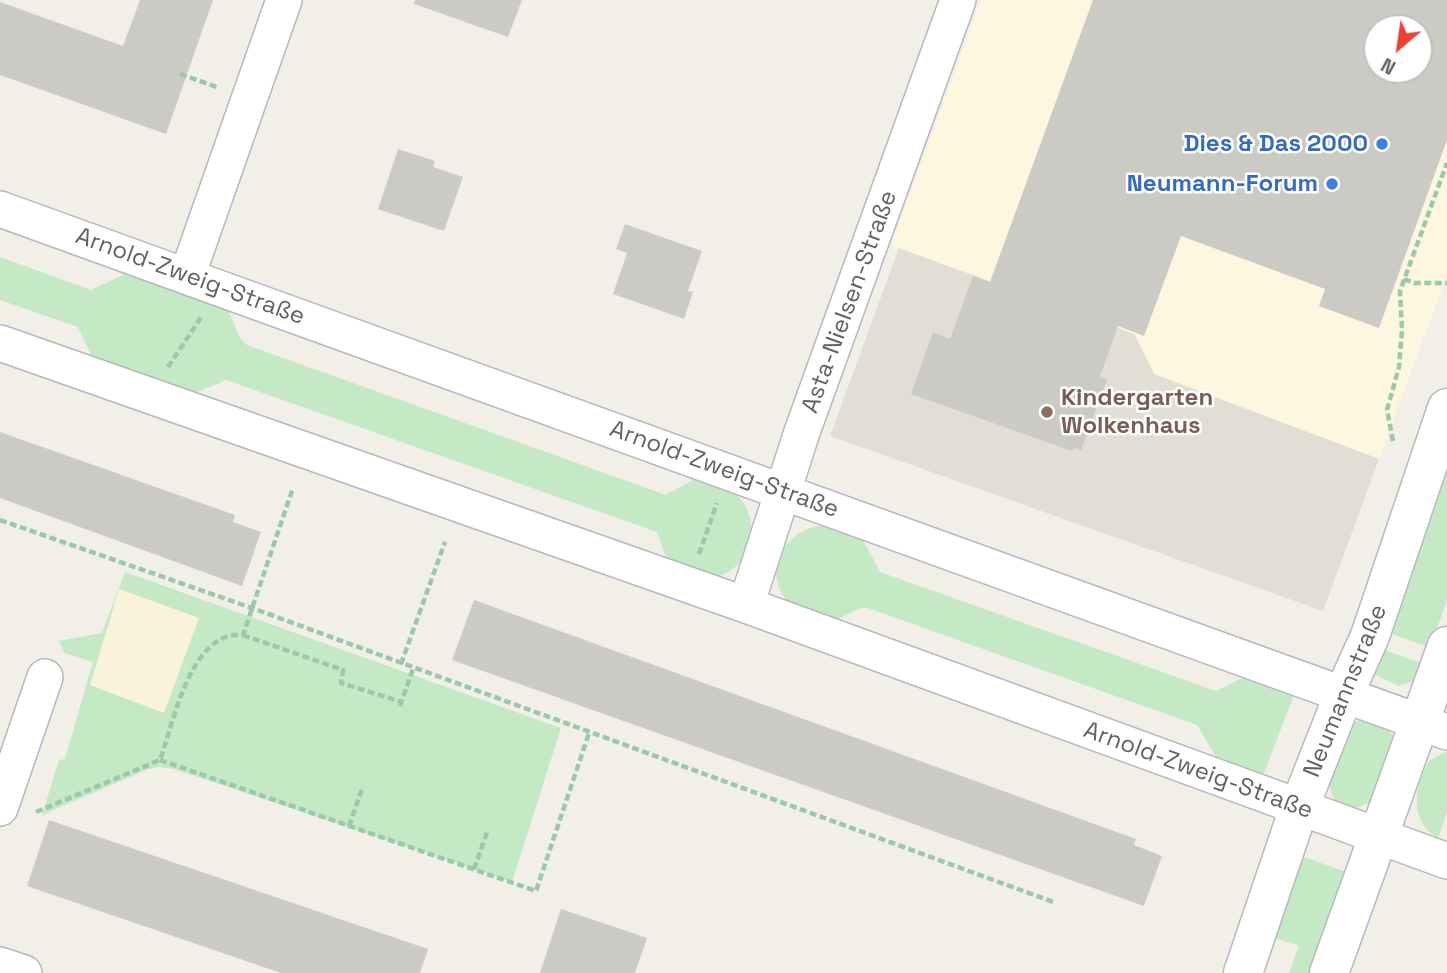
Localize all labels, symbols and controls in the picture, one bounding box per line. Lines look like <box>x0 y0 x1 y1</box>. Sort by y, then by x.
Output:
north arrow <box>1363 14 1433 84</box>
text: N <box>1377 52 1400 80</box>
place label: Dies & Das 2000 <box>1183 130 1368 158</box>
marker: Dies & Das 2000 <box>1374 136 1390 152</box>
place label: Neumann-Forum <box>1127 170 1318 198</box>
marker: Neumann-Forum <box>1324 176 1340 192</box>
street label: Asta-Nielsen-Straße <box>796 187 904 417</box>
street label: Arnold-Zweig-Straße <box>71 222 309 332</box>
place label: Kindergarten Wolkenhaus <box>1061 384 1213 440</box>
marker: Kindergarten Wolkenhaus <box>1039 404 1055 420</box>
street label: Arnold-Zweig-Straße <box>605 415 843 525</box>
street label: Neumannstraße <box>1298 600 1394 782</box>
street label: Arnold-Zweig-Straße <box>1079 716 1317 826</box>

